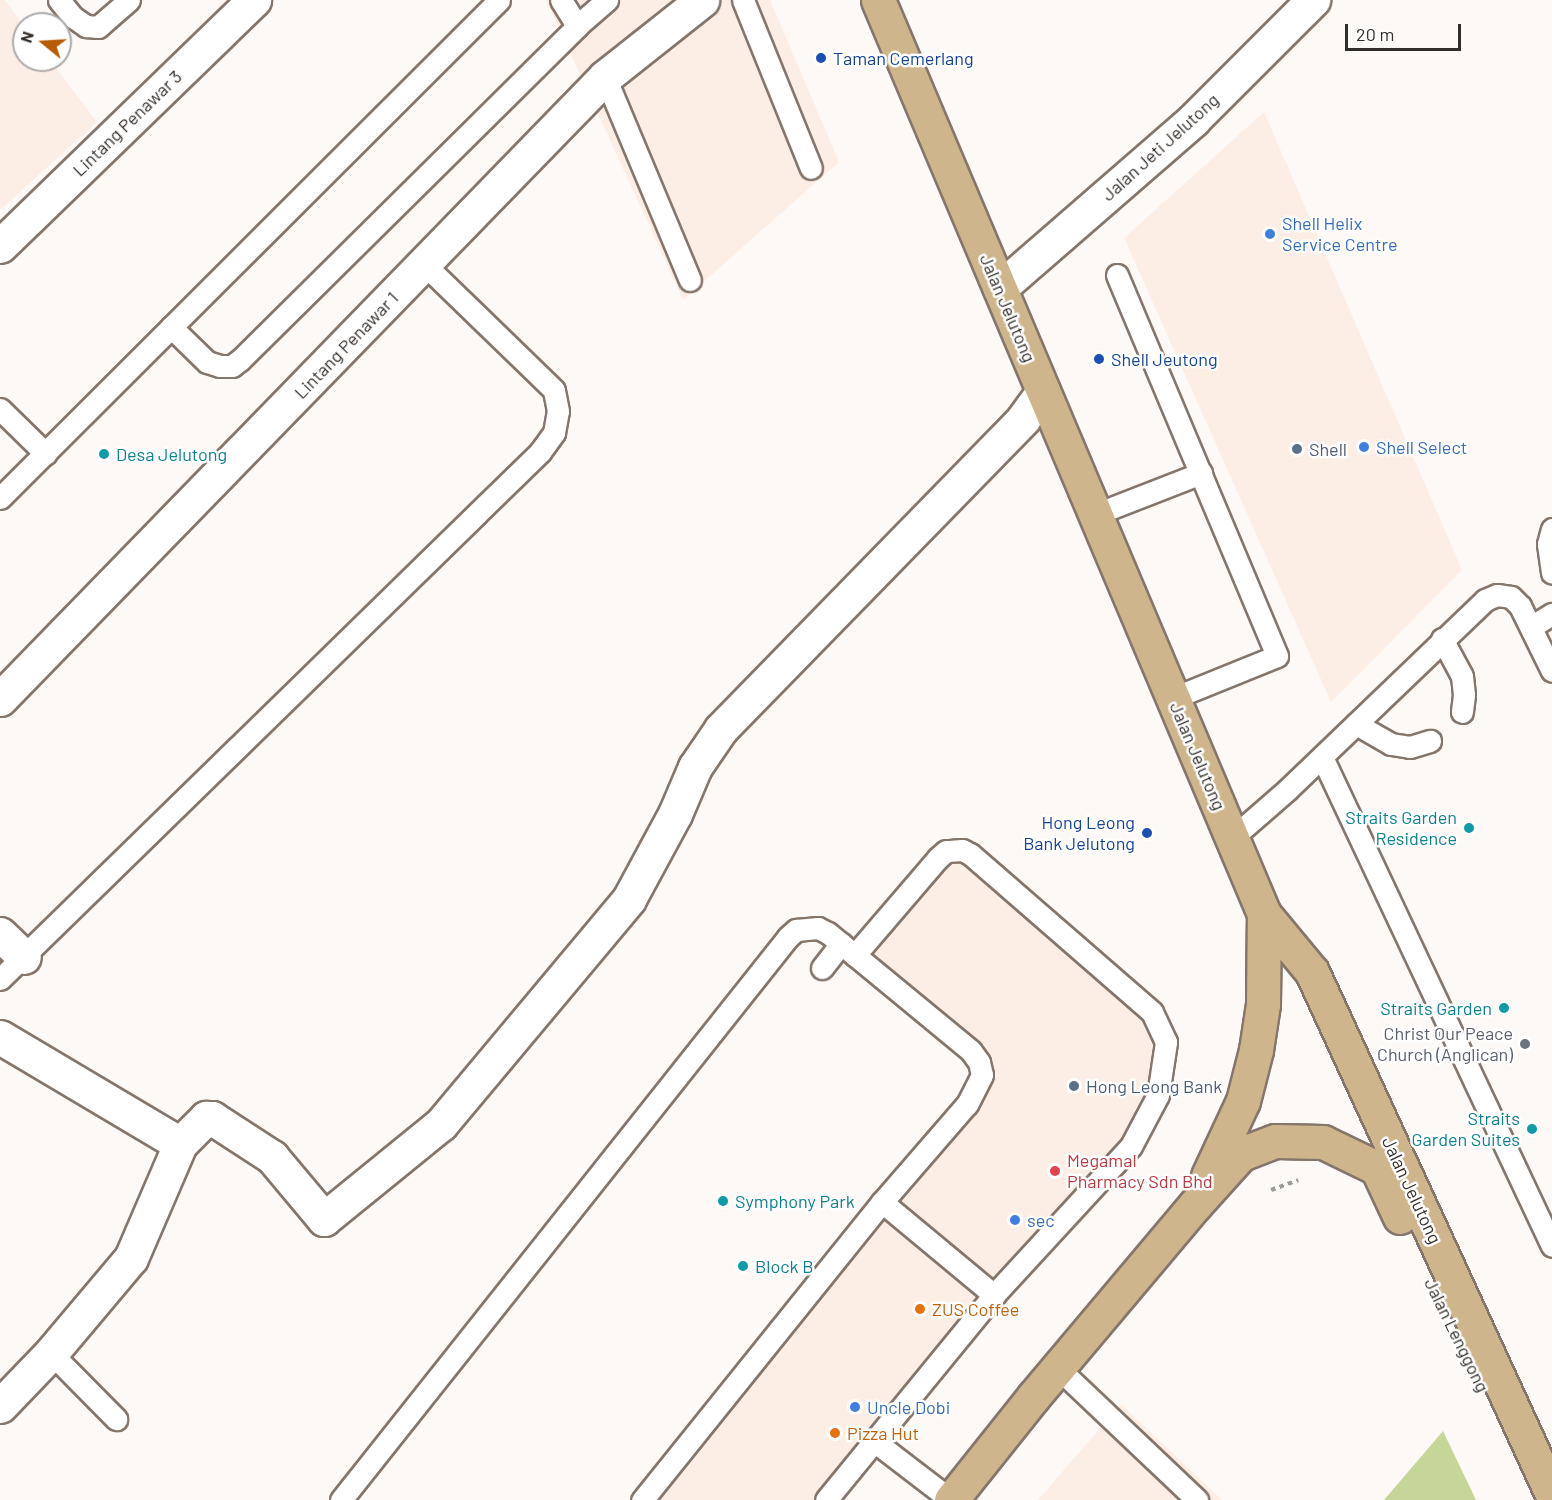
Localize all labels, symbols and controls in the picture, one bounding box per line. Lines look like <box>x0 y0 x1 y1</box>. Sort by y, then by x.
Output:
north arrow <box>12 12 72 72</box>
scale bar <box>1348 12 1464 50</box>
text: 20 m <box>1356 23 1394 45</box>
text: N <box>16 29 37 45</box>
place label: Taman Cemerlang <box>833 47 974 69</box>
marker: Taman Cemerlang <box>814 51 828 65</box>
street label: Lintang Penawar 3 <box>68 65 186 181</box>
street label: Jalan Jeti Jelutong <box>1097 89 1223 205</box>
place label: Shell Helix Service Centre <box>1282 213 1398 256</box>
marker: Shell Helix Service Centre <box>1263 227 1277 241</box>
street label: Jalan Jelutong <box>976 251 1040 365</box>
street label: Lintang Penawar 1 <box>289 287 403 403</box>
place label: Shell Jeutong <box>1111 348 1218 370</box>
marker: Shell Jeutong <box>1092 352 1106 366</box>
place label: Shell Select <box>1376 436 1467 458</box>
place label: Shell <box>1309 438 1347 460</box>
marker: Shell Select <box>1357 440 1371 454</box>
marker: Shell <box>1290 442 1304 456</box>
place label: Desa Jelutong <box>116 443 227 465</box>
marker: Desa Jelutong <box>97 447 111 461</box>
street label: Jalan Jelutong <box>1166 699 1230 813</box>
place label: Straits Garden Residence <box>1345 807 1457 850</box>
place label: Hong Leong Bank Jelutong <box>1023 812 1135 854</box>
marker: Straits Garden Residence <box>1462 821 1476 835</box>
marker: Hong Leong Bank Jelutong <box>1140 826 1154 840</box>
place label: Straits Garden <box>1380 997 1492 1019</box>
marker: Straits Garden <box>1497 1001 1511 1015</box>
place label: Christ Our Peace Church (Anglican) <box>1377 1023 1513 1066</box>
marker: Christ Our Peace Church (Anglican) <box>1518 1037 1532 1051</box>
place label: Hong Leong Bank <box>1086 1075 1222 1097</box>
marker: Hong Leong Bank <box>1067 1079 1081 1093</box>
place label: Straits Garden Suites <box>1412 1108 1520 1150</box>
marker: Straits Garden Suites <box>1525 1122 1539 1136</box>
street label: Jalan Jelutong <box>1378 1133 1446 1247</box>
place label: Megamal Pharmacy Sdn Bhd <box>1067 1150 1213 1192</box>
marker: Megamal Pharmacy Sdn Bhd <box>1048 1164 1062 1178</box>
place label: Symphony Park <box>735 1190 855 1212</box>
marker: Symphony Park <box>716 1194 730 1208</box>
place label: sec <box>1027 1209 1055 1231</box>
marker: sec <box>1008 1213 1022 1227</box>
place label: Block B <box>755 1255 813 1277</box>
marker: Block B <box>736 1259 750 1273</box>
street label: Jalan Lenggong <box>1420 1274 1494 1396</box>
place label: ZUS Coffee <box>932 1298 1019 1320</box>
marker: ZUS Coffee <box>913 1302 927 1316</box>
place label: Uncle Dobi <box>867 1396 950 1418</box>
marker: Uncle Dobi <box>848 1400 862 1414</box>
place label: Pizza Hut <box>847 1422 919 1444</box>
marker: Pizza Hut <box>828 1426 842 1440</box>

